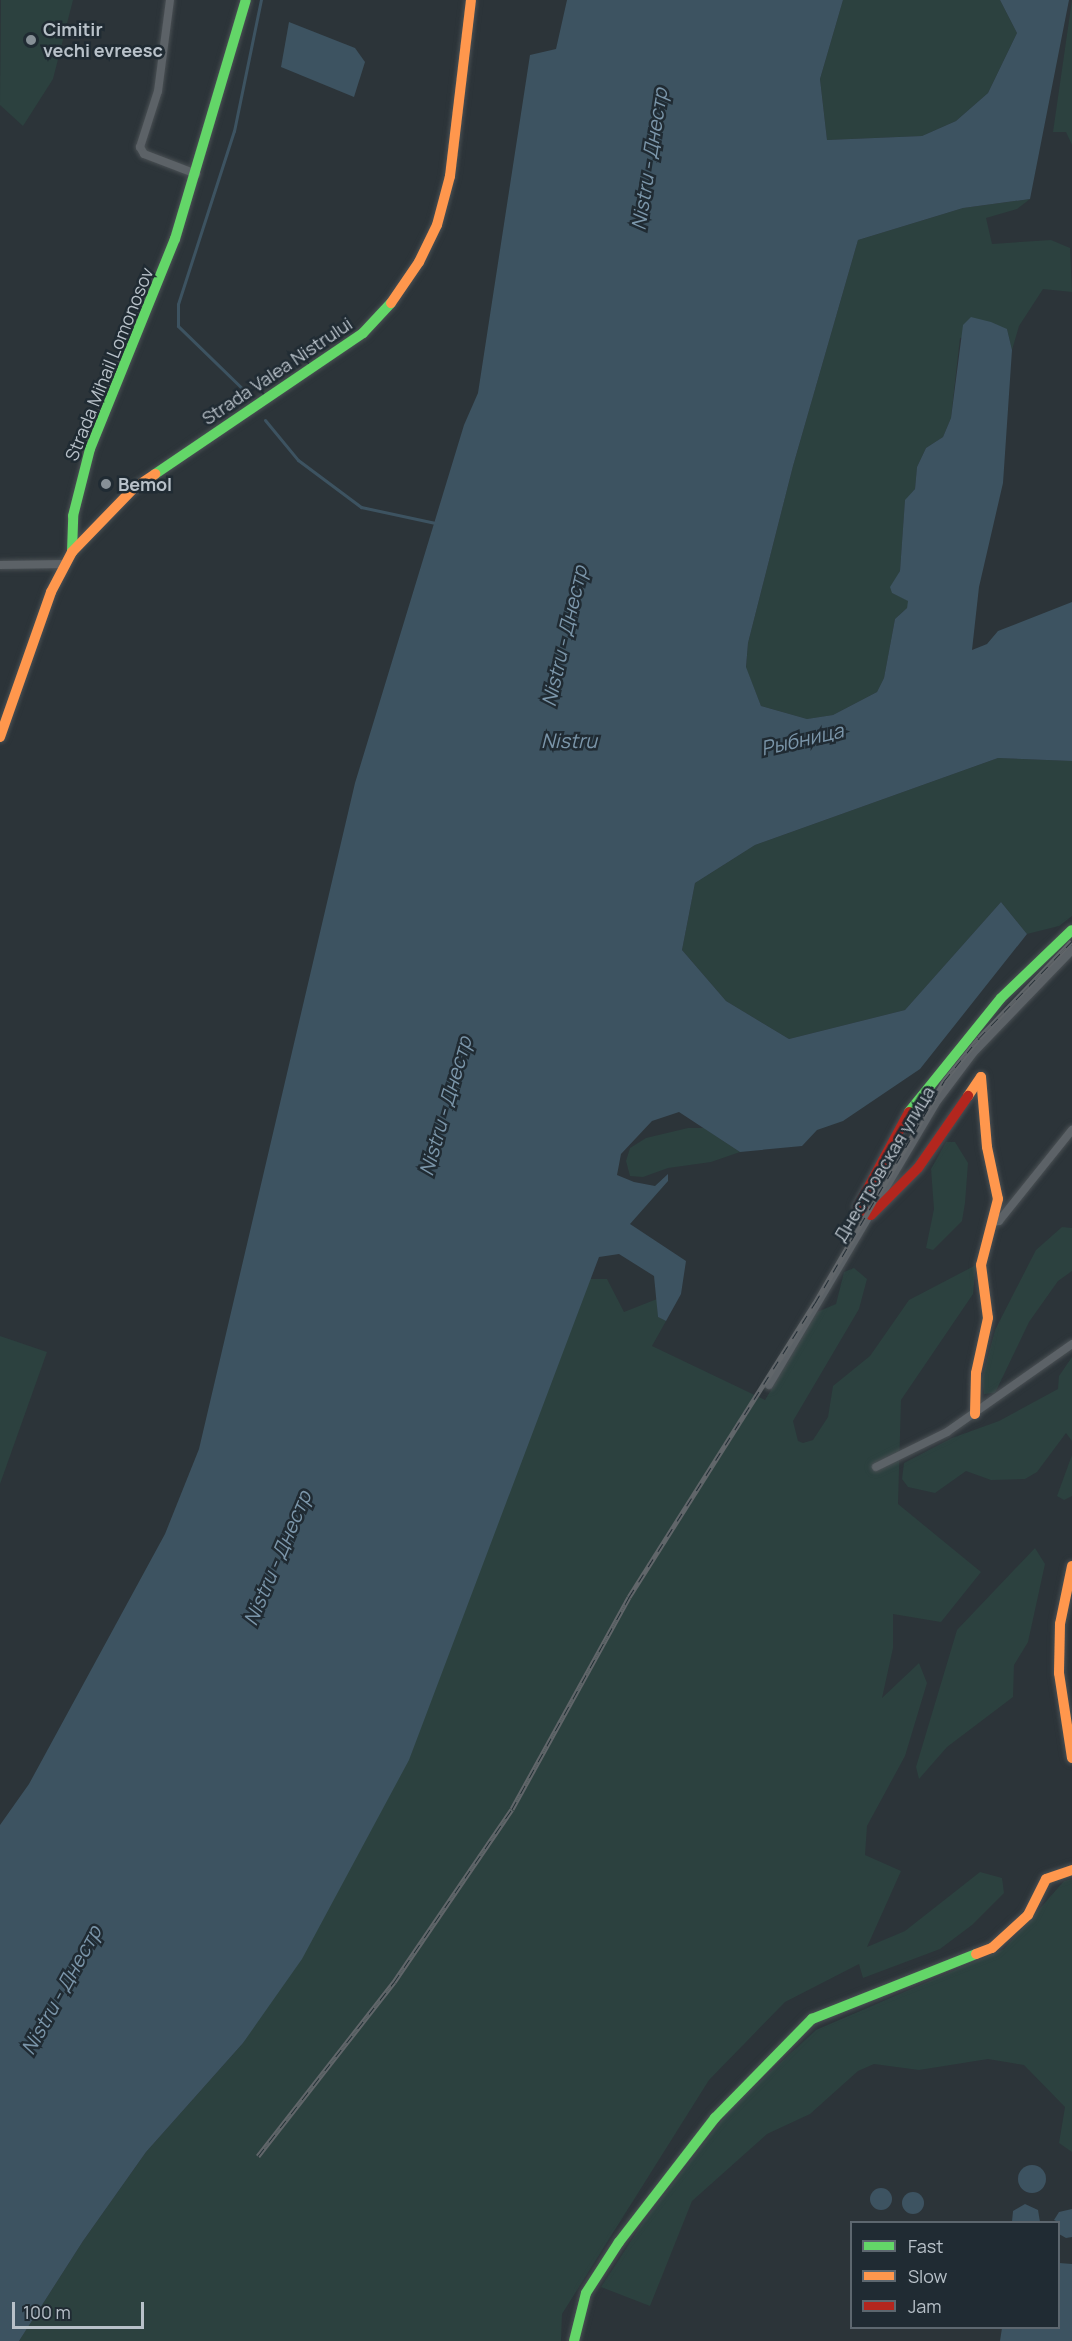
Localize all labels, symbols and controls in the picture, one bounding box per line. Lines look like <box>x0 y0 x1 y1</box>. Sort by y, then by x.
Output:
place label: Cimitir vechi evreesc <box>43 19 163 62</box>
marker: Cimitir vechi evreesc <box>24 33 38 47</box>
water label: Nistru - Днестр <box>626 86 672 232</box>
street label: Strada Mihail Lomonosov <box>60 264 158 464</box>
street label: Strada Valea Nistrului <box>198 313 356 429</box>
place label: Bemol <box>118 473 172 495</box>
marker: Bemol <box>99 477 113 491</box>
water label: Nistru - Днестр <box>536 563 592 709</box>
water label: Рыбница <box>758 718 846 760</box>
water label: Nistru <box>541 728 597 752</box>
water label: Nistru - Днестр <box>414 1034 476 1178</box>
street label: Днестровская улица <box>829 1082 939 1246</box>
water label: Nistru - Днестр <box>238 1487 316 1629</box>
water label: Nistru - Днестр <box>16 1921 106 2059</box>
legend <box>850 2221 1060 2329</box>
text: Fast <box>908 2234 943 2258</box>
text: Slow <box>908 2264 947 2288</box>
scale bar <box>15 2290 147 2328</box>
text: Jam <box>908 2294 942 2318</box>
text: 100 m <box>23 2300 71 2324</box>

